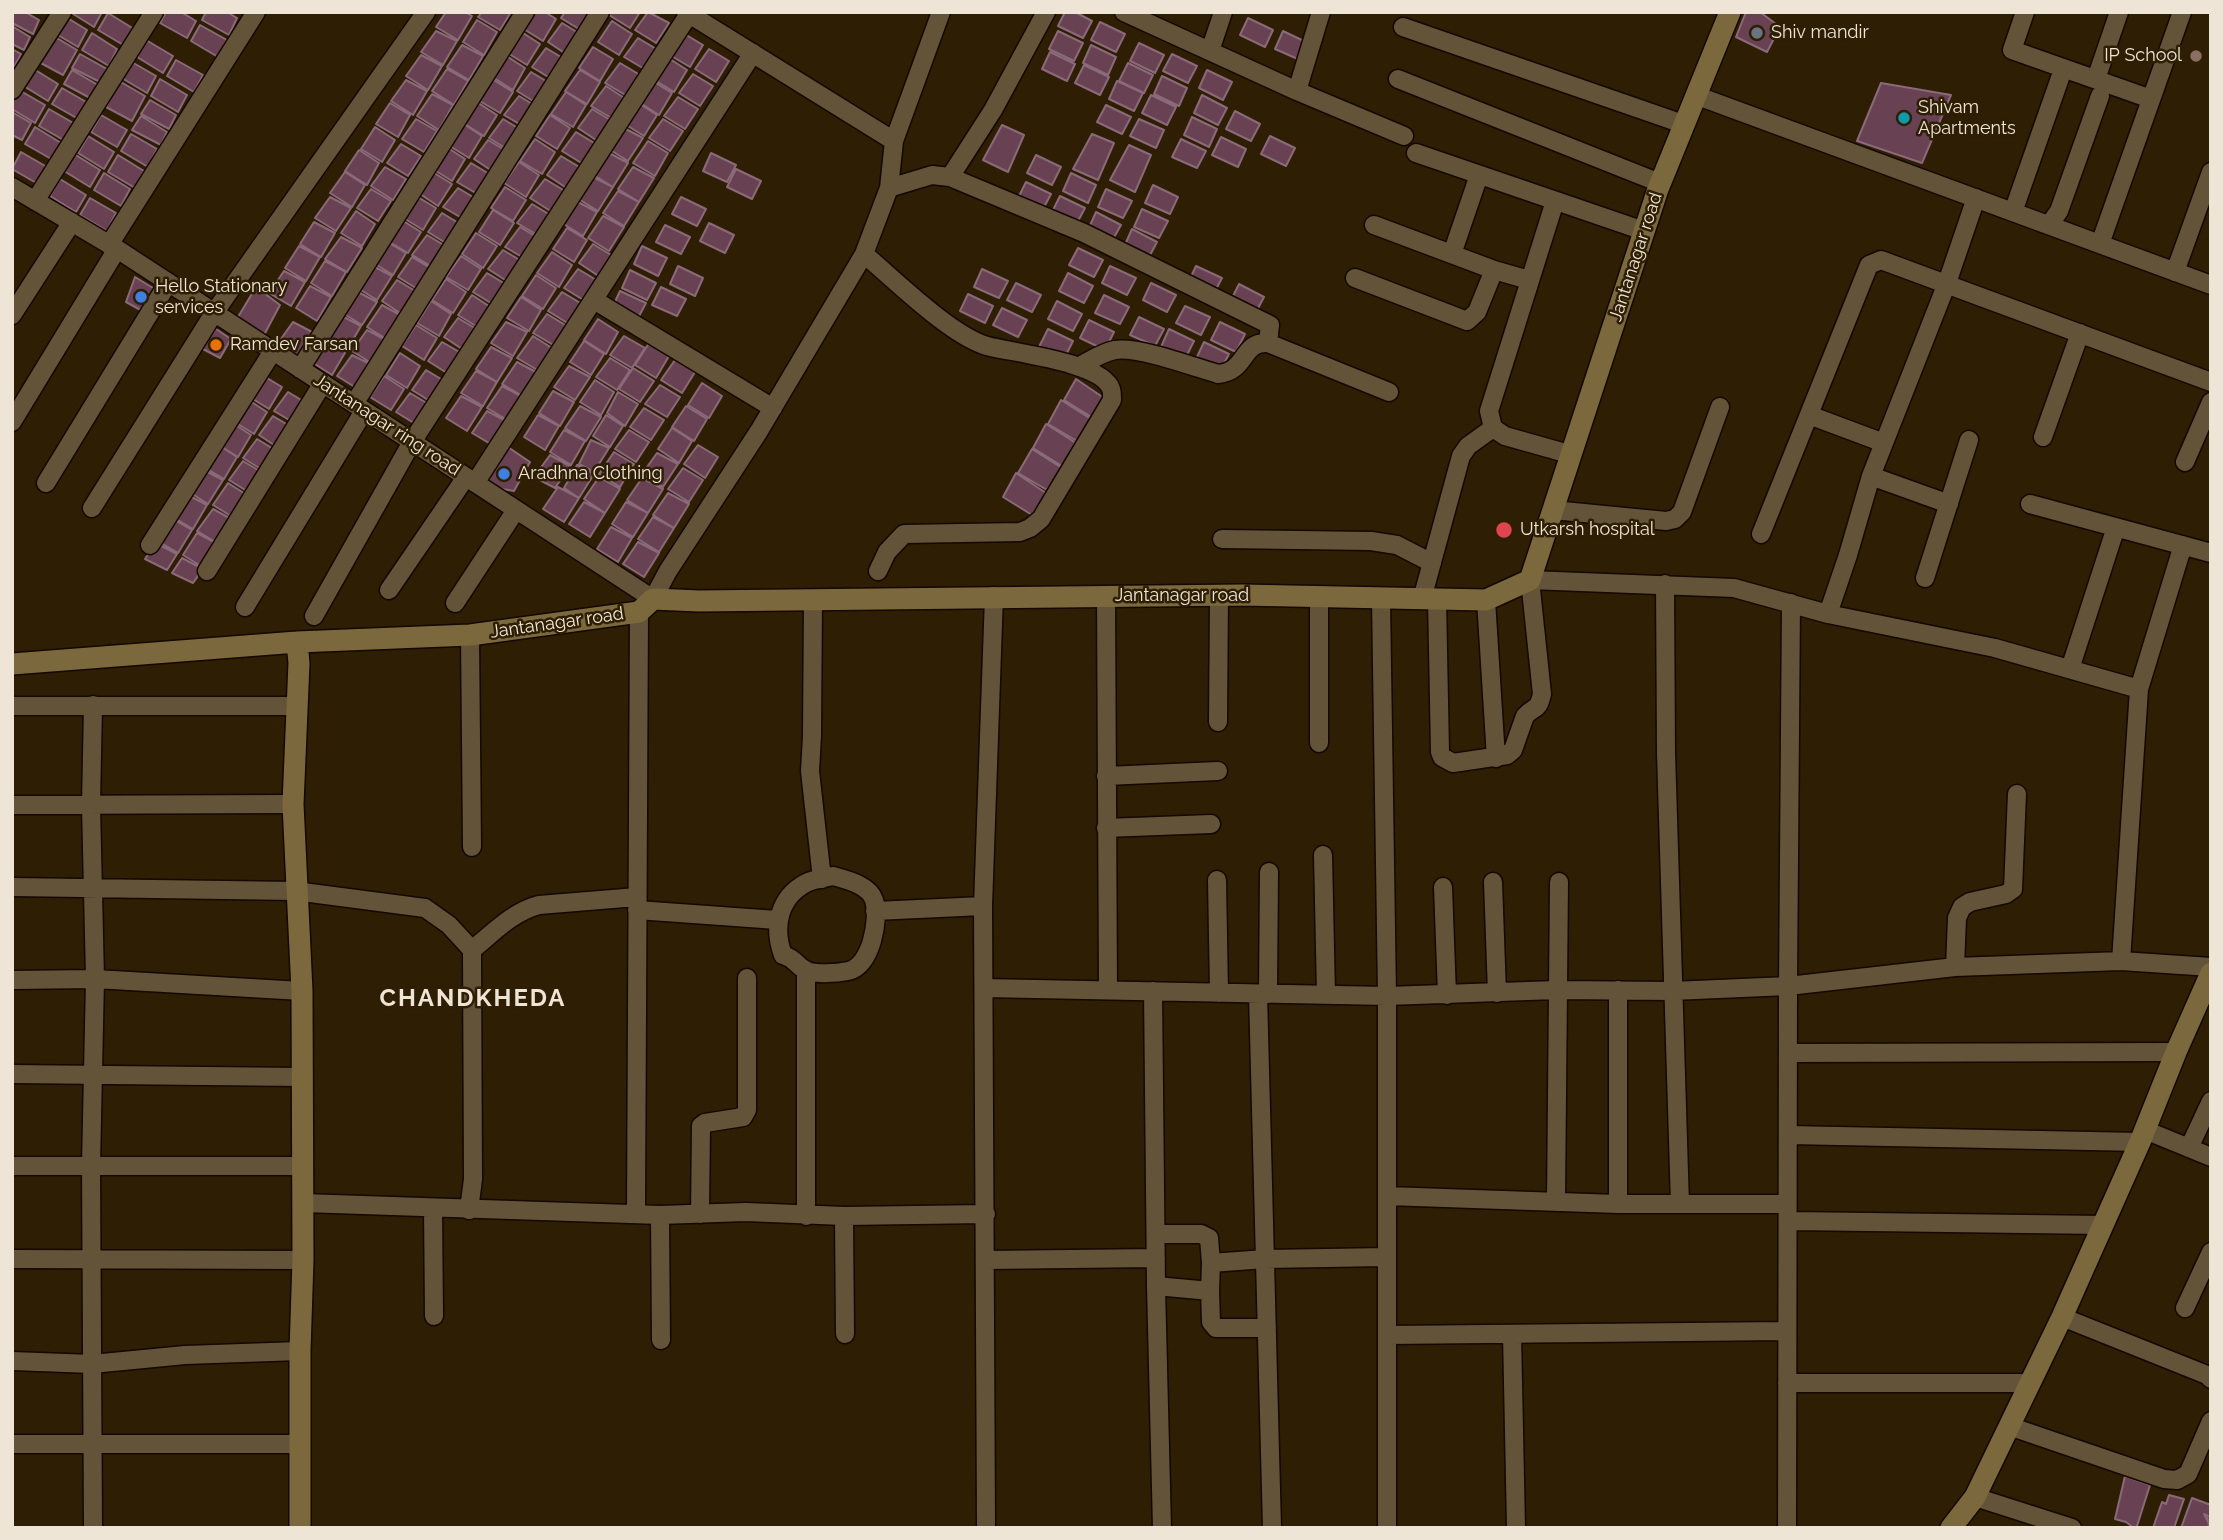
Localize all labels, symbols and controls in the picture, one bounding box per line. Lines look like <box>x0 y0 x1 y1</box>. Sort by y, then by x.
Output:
place label: Shiv mandir <box>1771 22 1869 44</box>
marker: Shiv mandir <box>1749 25 1765 41</box>
place label: IP School <box>2104 45 2182 67</box>
marker: IP School <box>2188 48 2204 64</box>
place label: Shivam Apartments <box>1918 97 2016 140</box>
marker: Shivam Apartments <box>1896 110 1912 126</box>
street label: Jantanagar road <box>1605 190 1667 324</box>
place label: Hello Stationary services <box>155 276 287 318</box>
marker: Hello Stationary services <box>133 289 149 305</box>
place label: Ramdev Farsan <box>230 334 358 356</box>
marker: Ramdev Farsan <box>208 337 224 353</box>
street label: Jantanagar ring road <box>309 369 465 481</box>
place label: Aradhna Clothing <box>518 463 663 485</box>
marker: Aradhna Clothing <box>496 466 512 482</box>
place label: Utkarsh hospital <box>1520 519 1655 541</box>
marker: Utkarsh hospital <box>1494 520 1514 540</box>
street label: Jantanagar road <box>1115 585 1249 607</box>
street label: Jantanagar road <box>489 603 625 643</box>
district label: CHANDKHEDA <box>381 985 565 1013</box>

